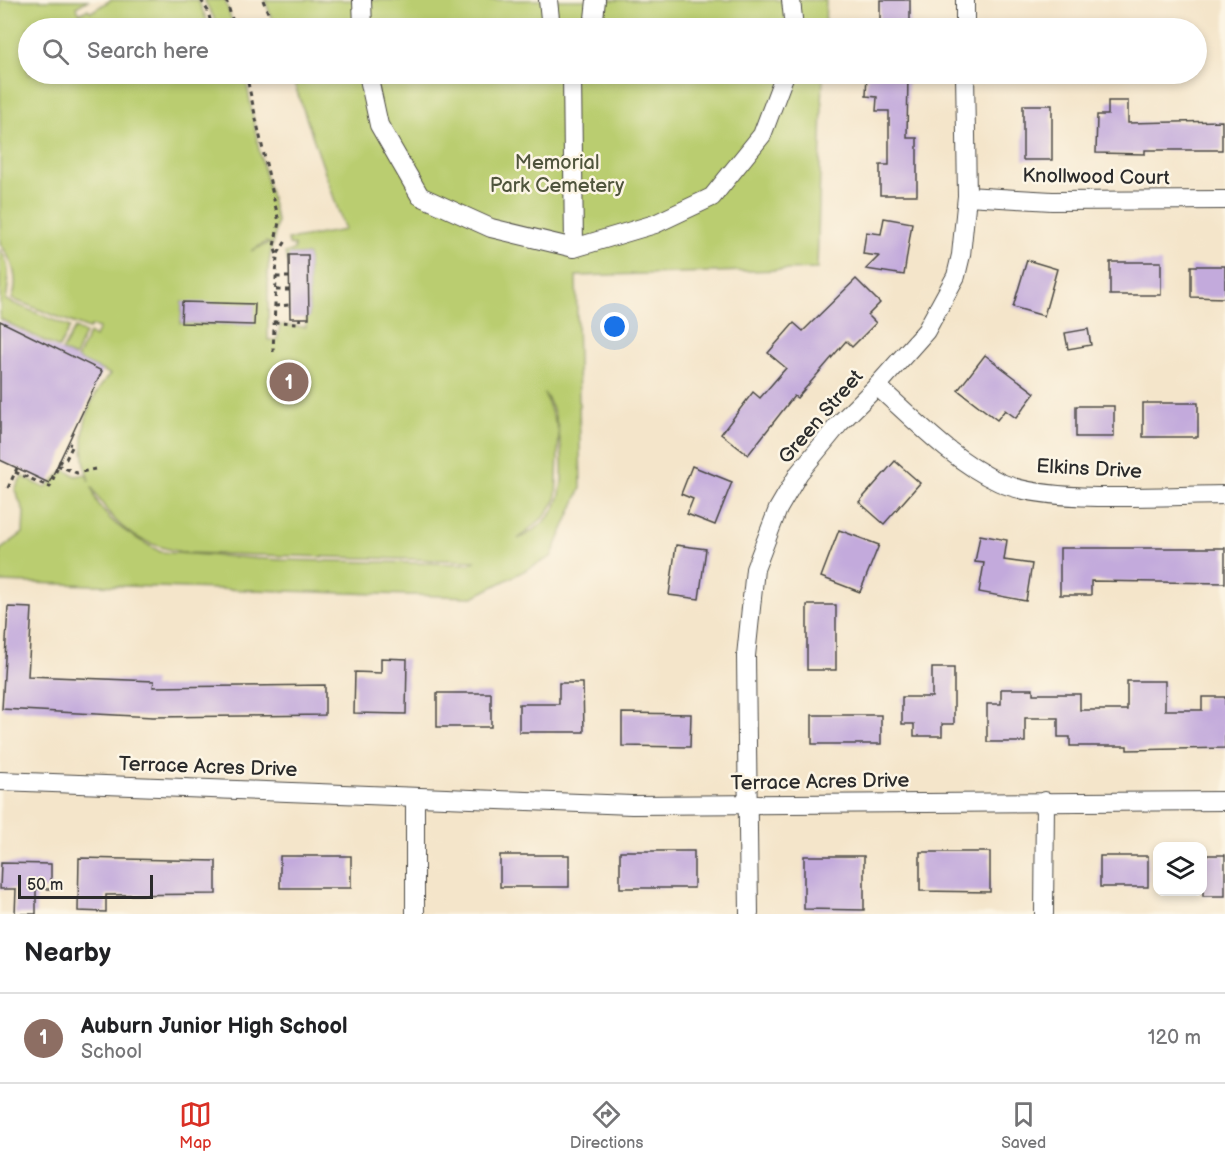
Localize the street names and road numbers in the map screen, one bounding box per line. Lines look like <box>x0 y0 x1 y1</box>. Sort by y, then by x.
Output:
street label: Knollwood Court <box>1022 164 1170 190</box>
street label: Green Street <box>774 365 868 469</box>
street label: Elkins Drive <box>1036 454 1143 484</box>
street label: Terrace Acres Drive <box>118 752 298 782</box>
street label: Terrace Acres Drive <box>731 768 910 796</box>

